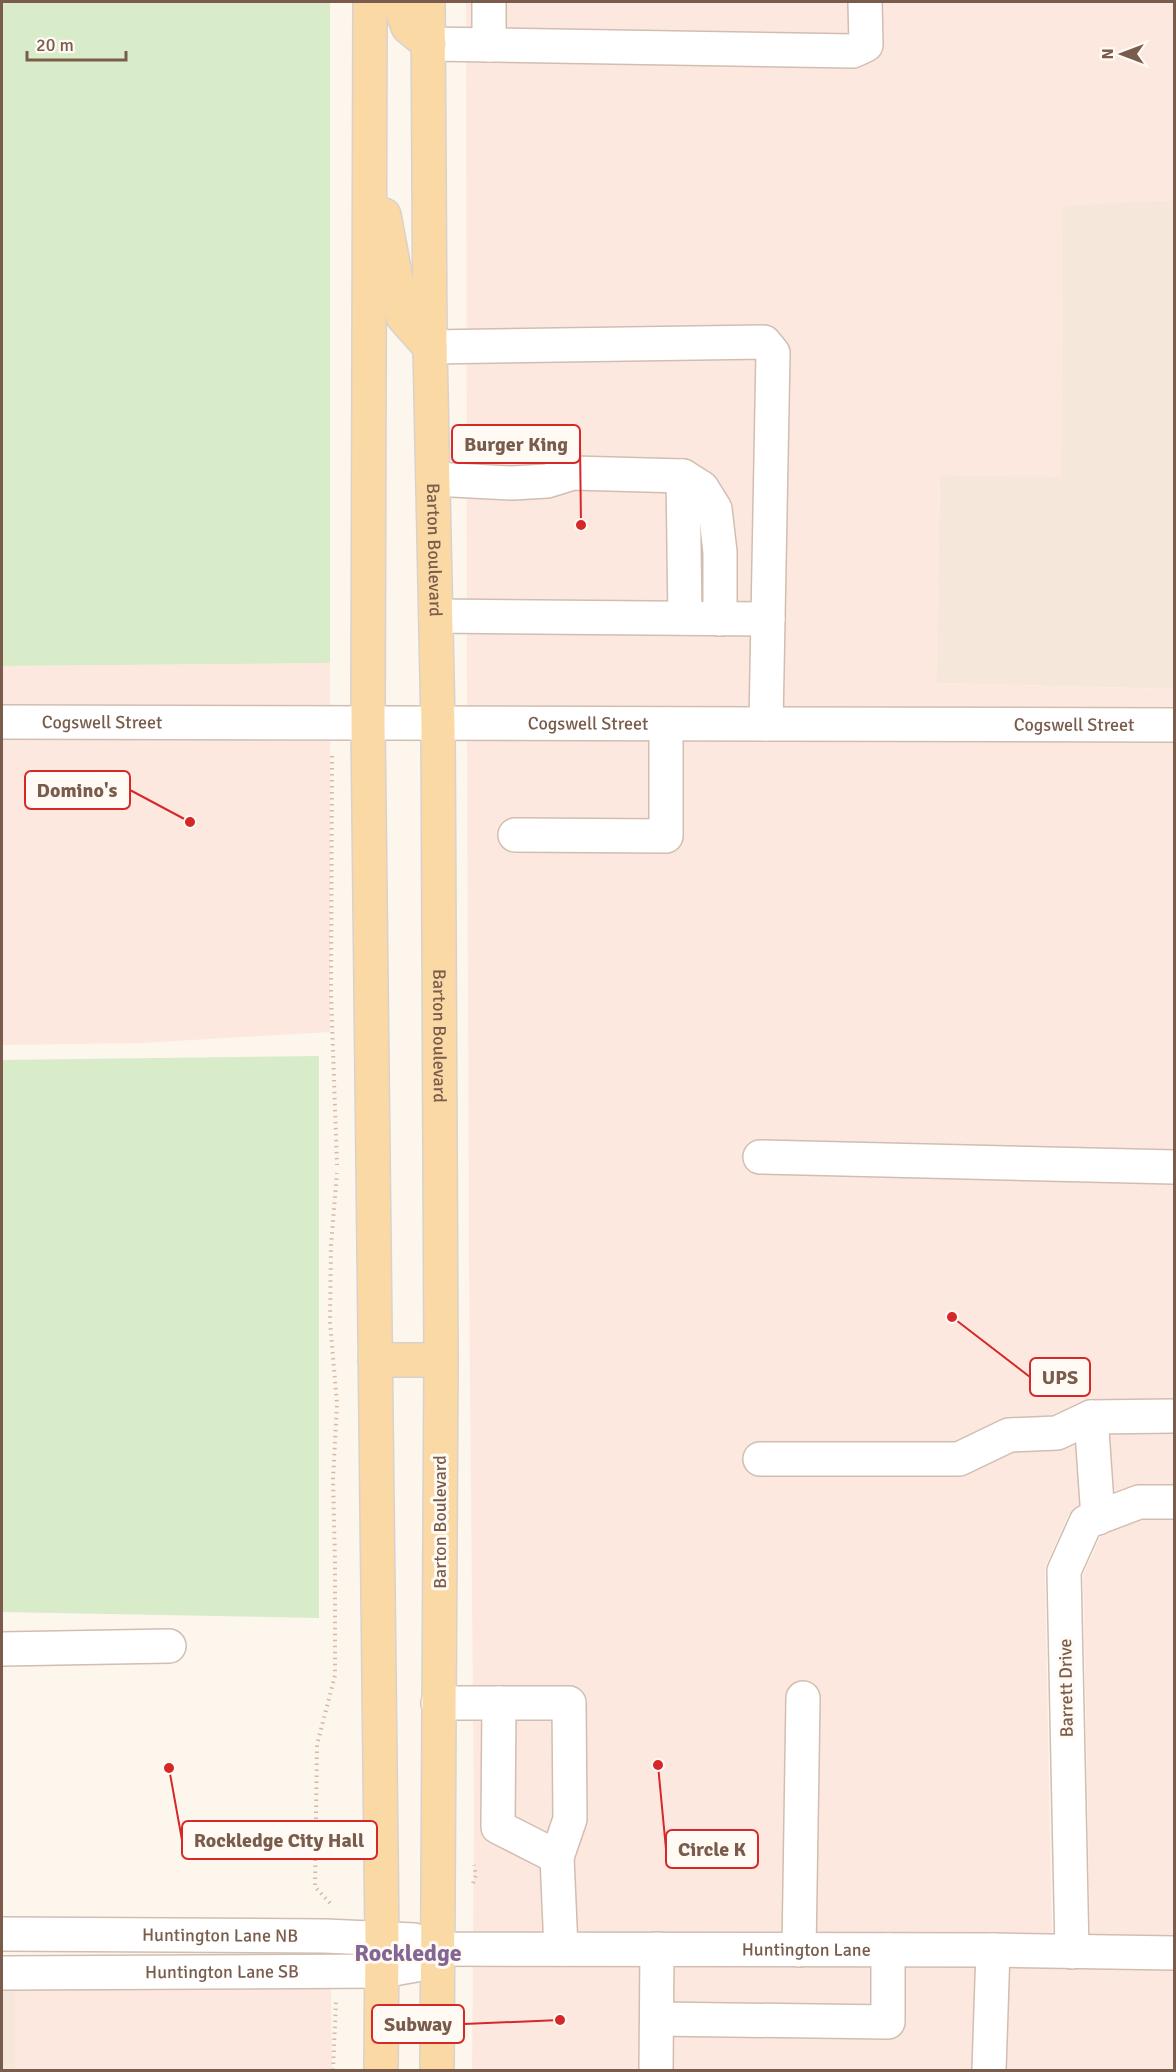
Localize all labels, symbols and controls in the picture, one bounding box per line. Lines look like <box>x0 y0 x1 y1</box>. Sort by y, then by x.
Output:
scale bar <box>27 24 126 62</box>
north arrow <box>1092 24 1152 84</box>
text: 20 m <box>36 34 74 56</box>
text: N <box>1098 48 1118 60</box>
callout: Burger King <box>452 425 580 463</box>
text: Burger King <box>464 432 568 457</box>
street label: Barton Boulevard <box>422 483 447 617</box>
street label: Cogswell Street <box>42 711 162 733</box>
street label: Cogswell Street <box>528 712 648 735</box>
street label: Cogswell Street <box>1014 714 1134 736</box>
callout: Domino's <box>25 771 130 809</box>
text: Domino's <box>37 778 118 803</box>
street label: Barton Boulevard <box>428 969 451 1103</box>
callout: UPS <box>1030 1358 1090 1396</box>
text: UPS <box>1042 1365 1078 1390</box>
street label: Barton Boulevard <box>429 1455 451 1589</box>
street label: Barrett Drive <box>1054 1638 1078 1738</box>
callout: Rockledge City Hall <box>182 1821 377 1859</box>
text: Rockledge City Hall <box>194 1828 364 1853</box>
callout: Circle K <box>666 1830 758 1868</box>
text: Circle K <box>678 1837 747 1862</box>
street label: Huntington Lane NB <box>142 1924 298 1947</box>
district label: Rockledge <box>354 1938 462 1968</box>
street label: Huntington Lane <box>742 1939 871 1961</box>
street label: Huntington Lane SB <box>145 1960 299 1983</box>
callout: Subway <box>372 2005 464 2043</box>
text: Subway <box>384 2012 452 2037</box>

